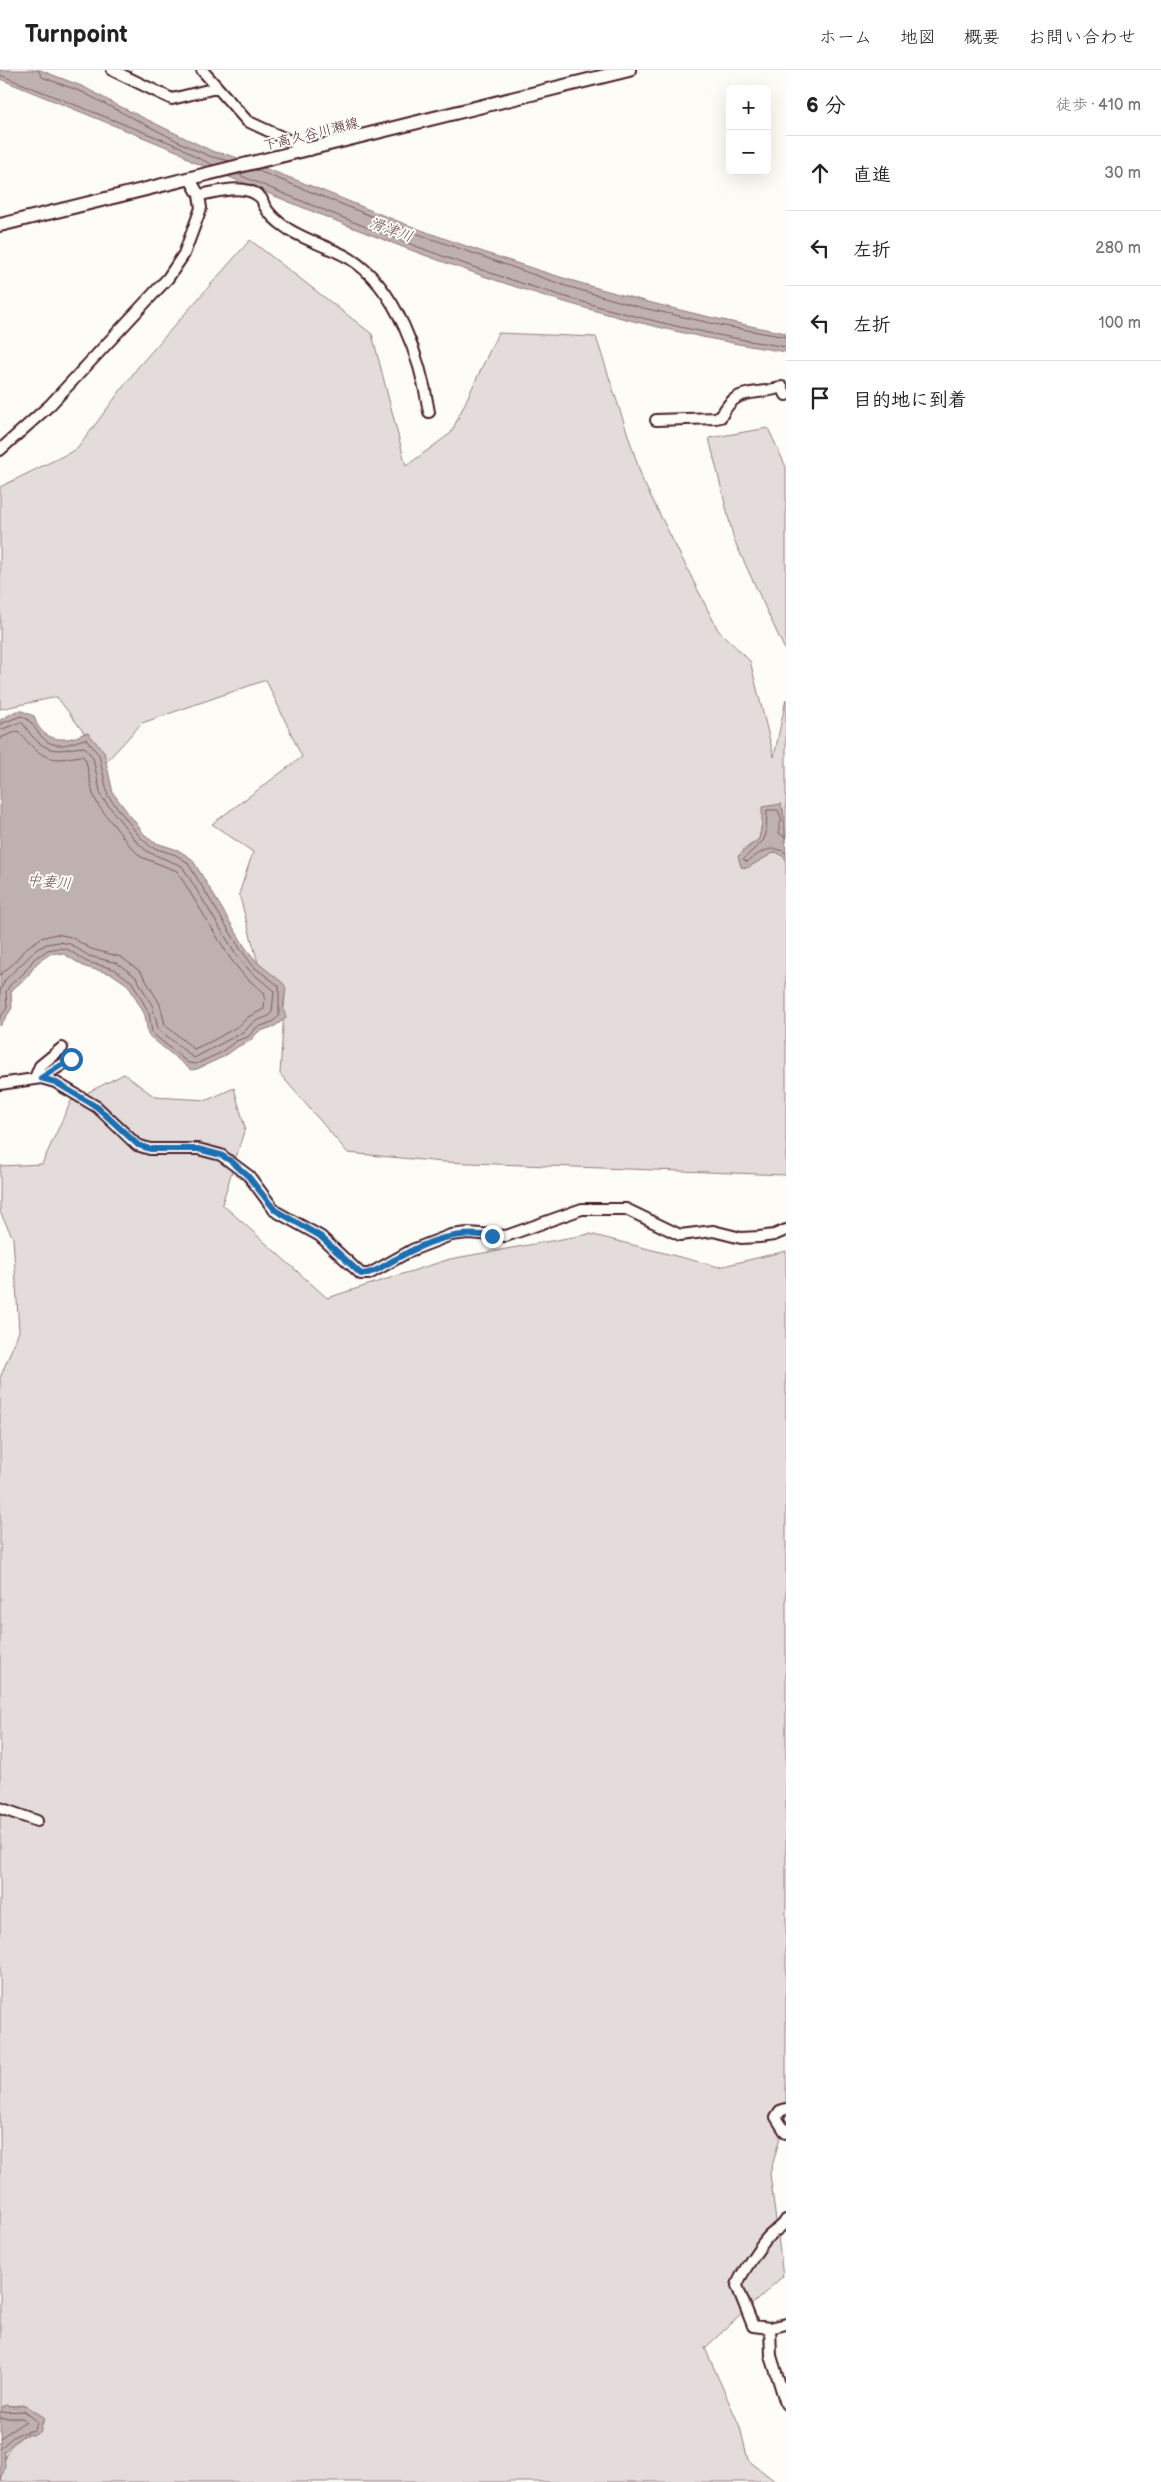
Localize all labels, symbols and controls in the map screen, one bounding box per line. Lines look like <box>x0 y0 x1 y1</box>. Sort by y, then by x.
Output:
text: Turnpoint <box>25 20 128 49</box>
text: ホーム <box>819 27 872 48</box>
text: 地図 <box>900 27 936 48</box>
text: 概要 <box>964 27 1000 48</box>
text: お問い合わせ <box>1028 27 1136 48</box>
map controls <box>726 85 771 175</box>
button: + <box>726 85 771 130</box>
text: 6 分 <box>806 93 845 118</box>
text: 徒歩 · 410 m <box>1056 96 1141 115</box>
street label: 下高久谷川瀬線 <box>261 114 361 154</box>
button: − <box>726 130 771 175</box>
icon: ahead <box>806 159 834 187</box>
text: 直進 <box>853 164 891 187</box>
text: 30 m <box>1104 164 1141 183</box>
water label: 滑津川 <box>367 213 415 247</box>
icon: left <box>806 234 834 262</box>
text: 左折 <box>853 239 891 262</box>
text: 280 m <box>1095 239 1141 258</box>
icon: left <box>806 309 834 337</box>
text: 左折 <box>853 314 891 337</box>
text: 100 m <box>1098 314 1141 333</box>
icon: arrive <box>806 384 834 412</box>
text: 目的地に到着 <box>853 389 967 412</box>
water label: 中妻川 <box>26 871 72 893</box>
route start <box>60 1048 83 1071</box>
route end <box>481 1225 504 1248</box>

